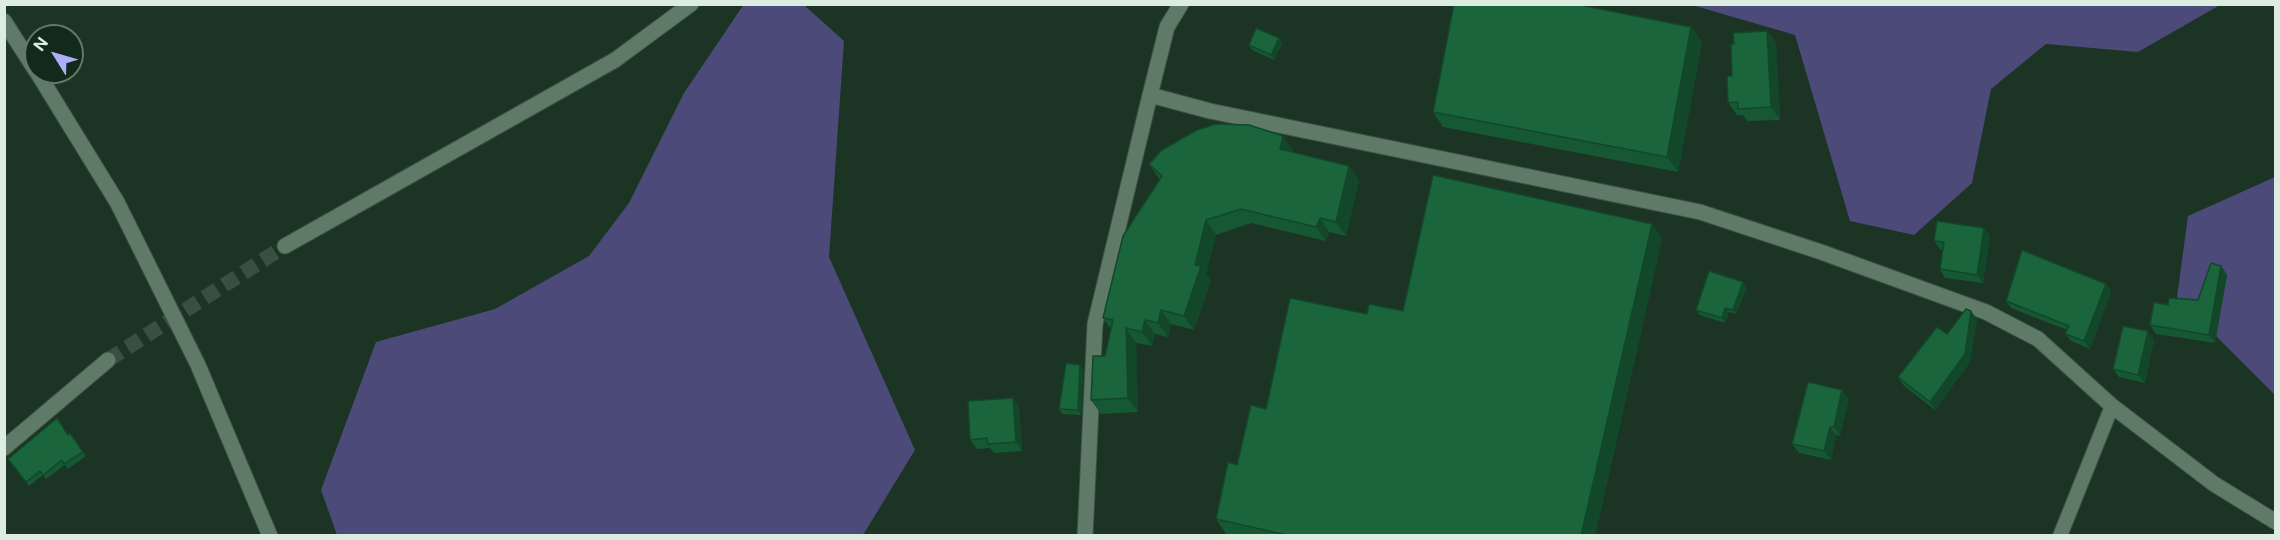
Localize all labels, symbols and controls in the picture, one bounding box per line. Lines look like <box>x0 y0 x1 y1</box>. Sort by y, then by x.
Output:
north arrow <box>24 24 84 84</box>
text: N <box>29 33 52 55</box>

